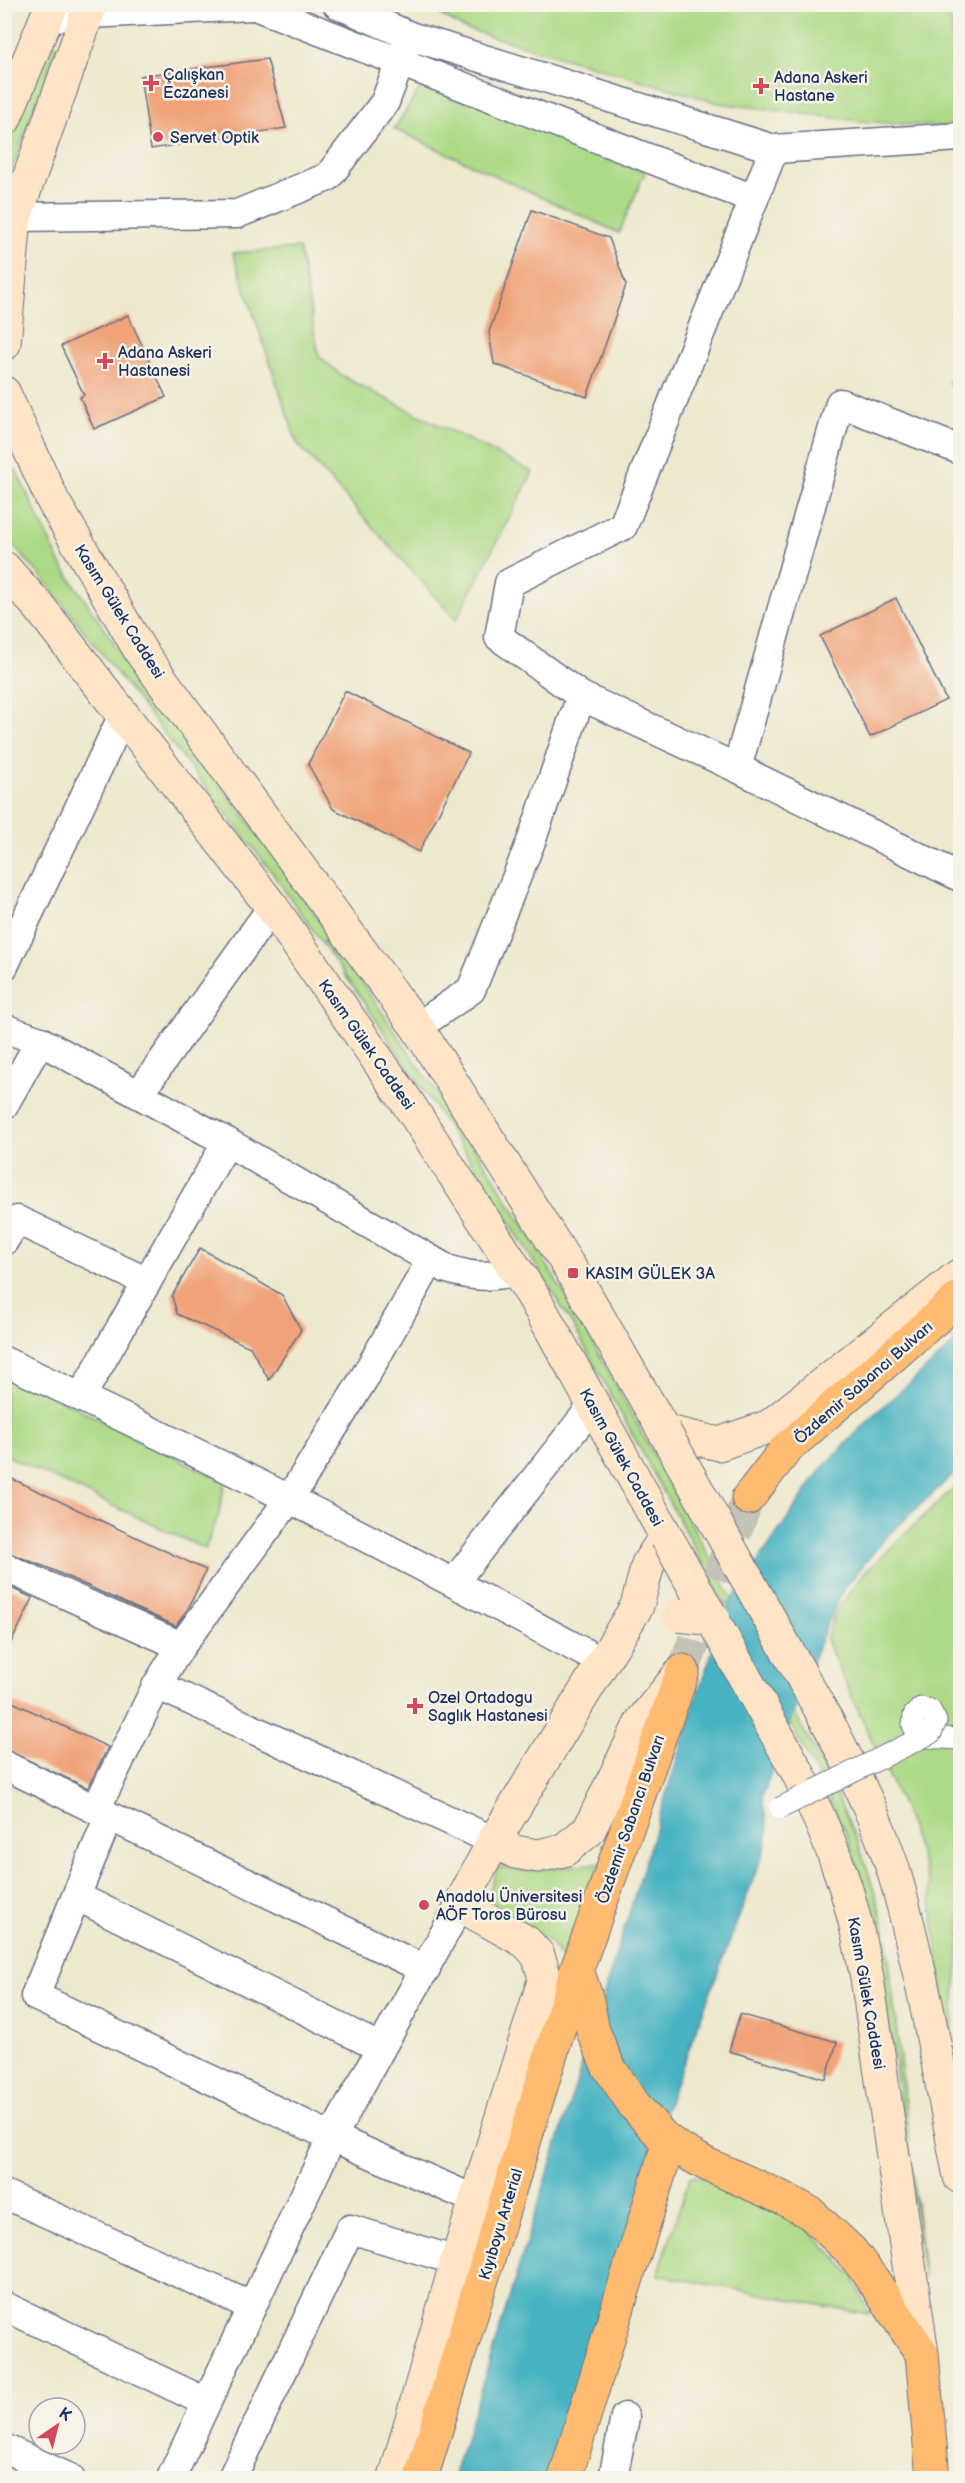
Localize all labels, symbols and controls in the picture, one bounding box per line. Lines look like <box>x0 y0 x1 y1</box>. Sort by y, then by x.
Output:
place label: Çalışkan Eczanesi <box>163 66 229 103</box>
place label: Adana Askeri Hastane <box>774 69 868 106</box>
marker: Çalışkan Eczanesi <box>144 76 158 90</box>
marker: Adana Askeri Hastane <box>752 77 770 95</box>
place label: Servet Optik <box>170 129 259 148</box>
marker: Servet Optik <box>151 130 165 144</box>
place label: Adana Askeri Hastanesi <box>118 344 212 381</box>
marker: Adana Askeri Hastanesi <box>96 352 114 370</box>
street label: Kasım Gülek Caddesi <box>70 541 168 682</box>
street label: Kasım Gülek Caddesi <box>314 976 418 1114</box>
place label: KASIM GÜLEK 3A <box>585 1263 715 1284</box>
marker: KASIM GÜLEK 3A <box>566 1266 580 1280</box>
street label: Özdemir Sabancı Bulvarı <box>789 1316 937 1449</box>
street label: Kasım Gülek Caddesi <box>575 1386 666 1530</box>
place label: Ozel Ortadogu Saglık Hastanesi <box>428 1689 548 1726</box>
marker: Ozel Ortadogu Saglık Hastanesi <box>406 1697 424 1715</box>
street label: Özdemir Sabancı Bulvarı <box>592 1732 669 1906</box>
place label: Anadolu Üniversitesi AÖF Toros Bürosu <box>436 1886 582 1925</box>
marker: Anadolu Üniversitesi AÖF Toros Bürosu <box>417 1898 431 1912</box>
street label: Kasım Gülek Caddesi <box>843 1916 888 2071</box>
street label: Kıyıboyu Arterial <box>475 2167 527 2282</box>
north arrow <box>27 2396 87 2456</box>
text: K <box>55 2404 75 2426</box>

